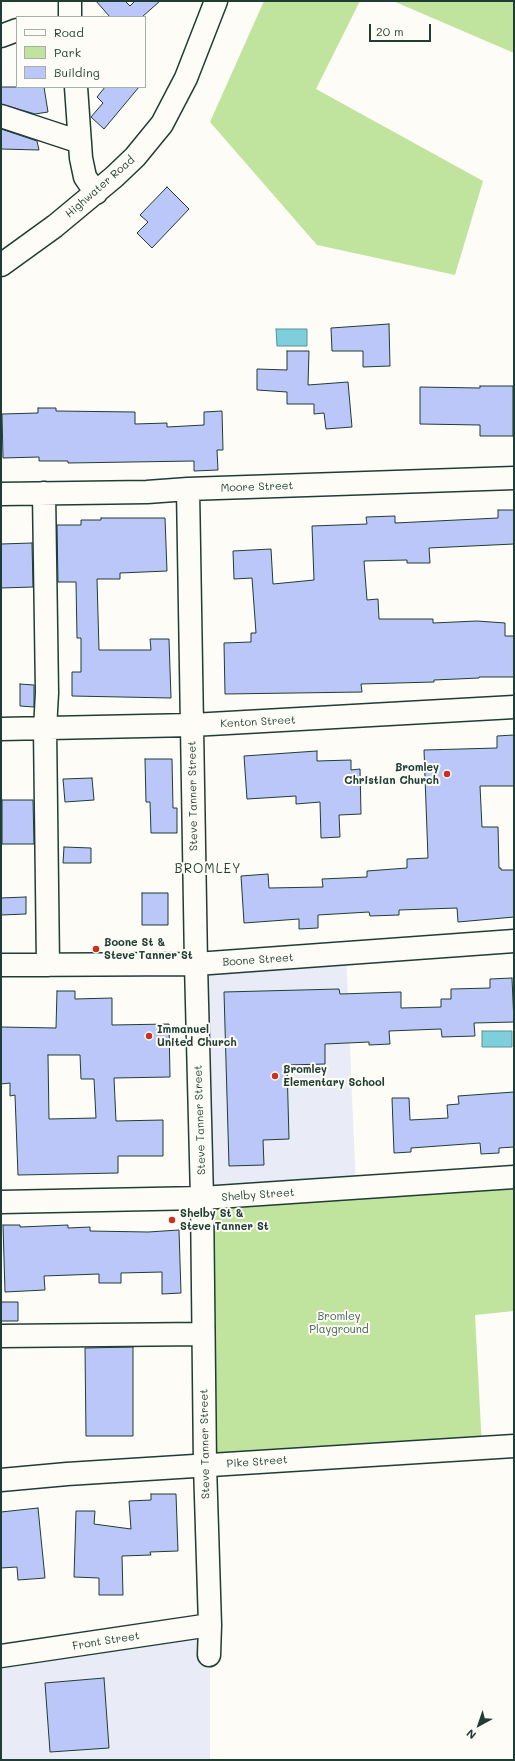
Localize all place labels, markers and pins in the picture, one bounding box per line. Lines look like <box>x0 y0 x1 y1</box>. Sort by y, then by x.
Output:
place label: Bromley Christian Church <box>344 761 439 787</box>
marker: Bromley Christian Church <box>442 769 452 779</box>
place label: Boone St & Steve Tanner St <box>104 936 193 962</box>
marker: Boone St & Steve Tanner St <box>91 944 101 954</box>
place label: Immanuel United Church <box>157 1023 237 1049</box>
marker: Immanuel United Church <box>144 1031 154 1041</box>
place label: Bromley Elementary School <box>283 1063 385 1089</box>
marker: Bromley Elementary School <box>270 1071 280 1081</box>
place label: Shelby St & Steve Tanner St <box>180 1207 269 1233</box>
marker: Shelby St & Steve Tanner St <box>167 1215 177 1225</box>

